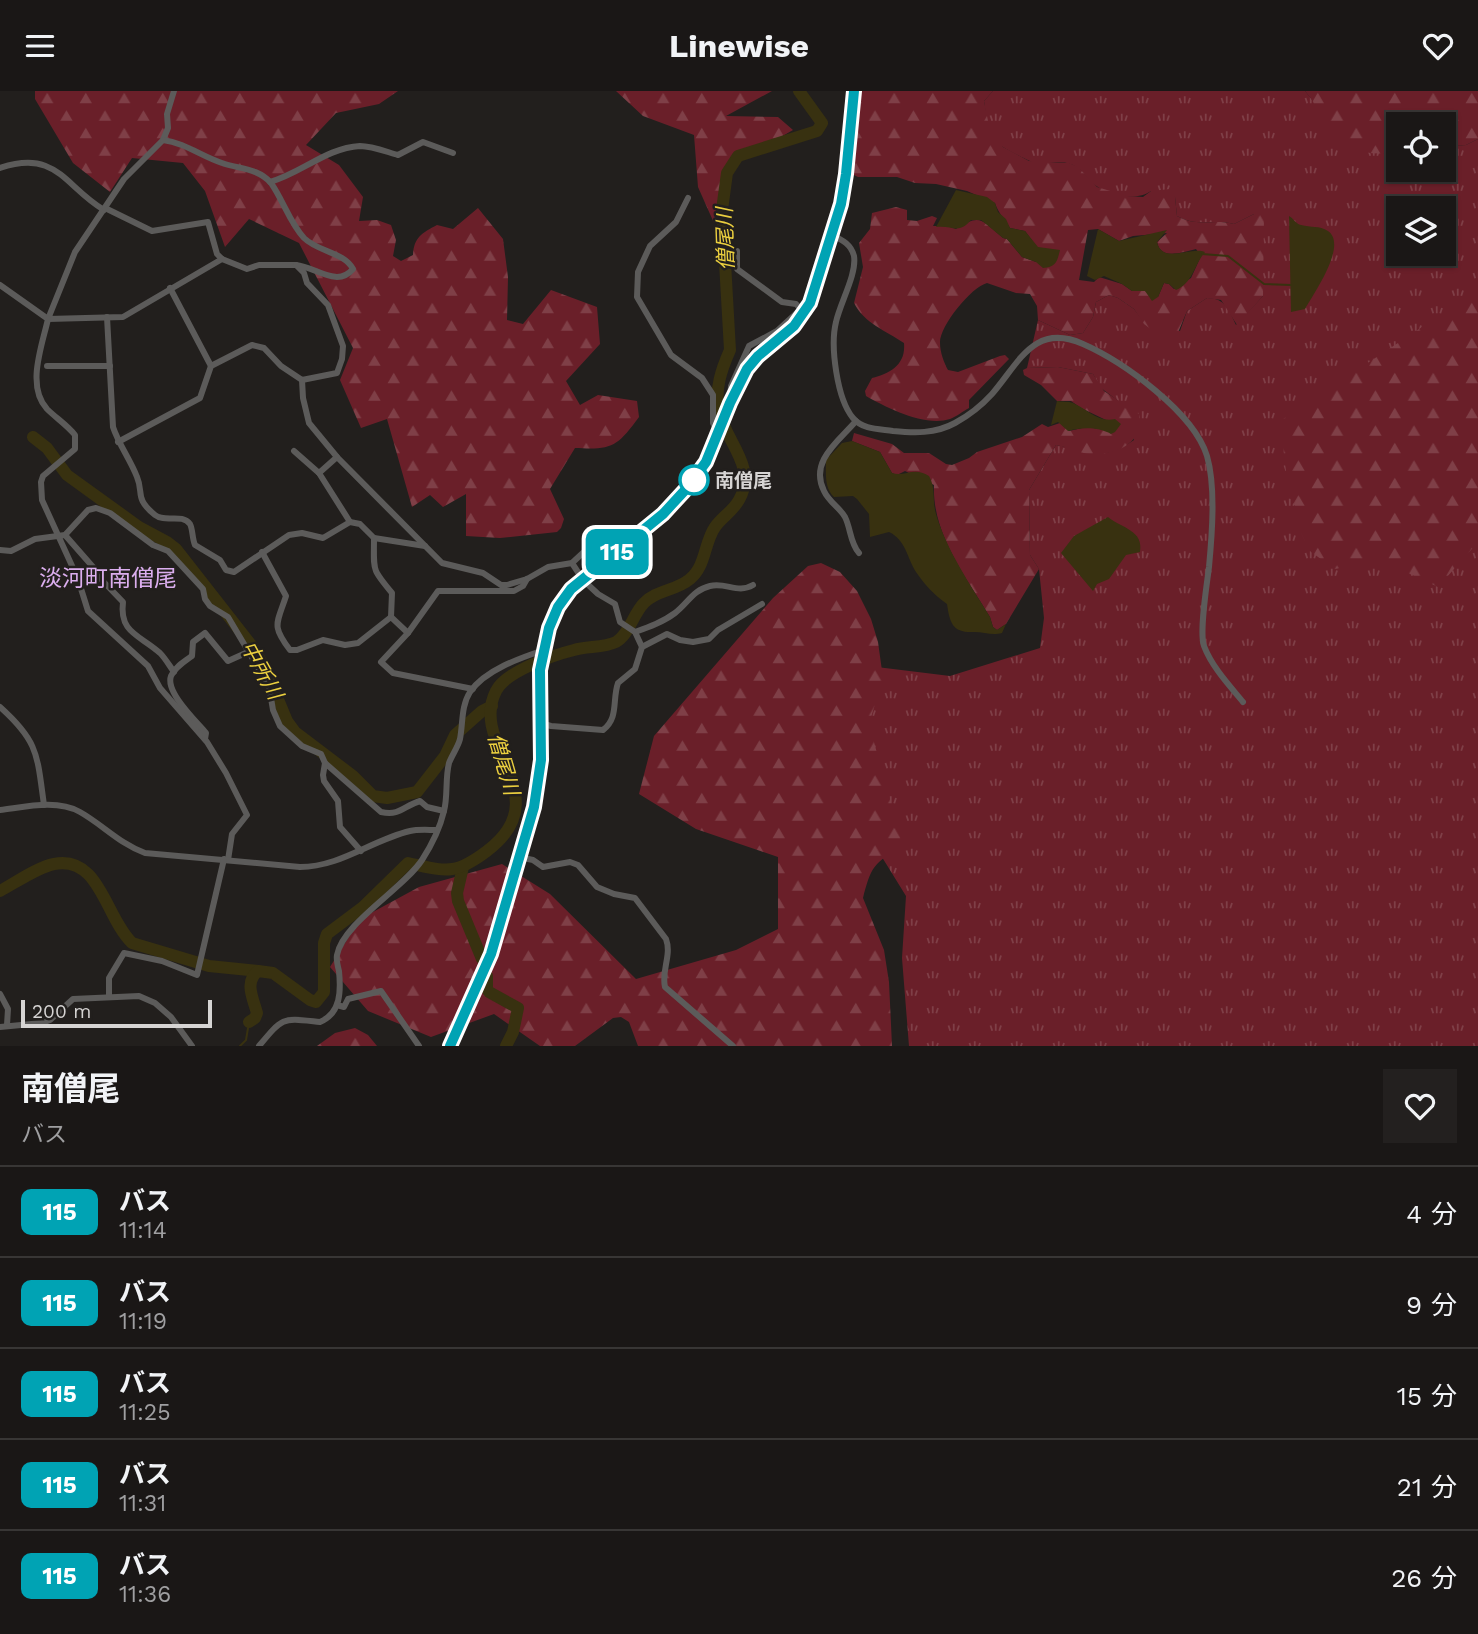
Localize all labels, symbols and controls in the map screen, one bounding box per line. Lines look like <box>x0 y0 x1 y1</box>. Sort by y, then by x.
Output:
icon: menu <box>21 27 59 65</box>
text: Linewise <box>669 27 809 65</box>
icon: heart <box>1419 27 1457 65</box>
map controls <box>1386 112 1456 266</box>
button: locate <box>1386 112 1456 182</box>
button: layers <box>1386 196 1456 266</box>
water label: 僧尾川 <box>711 205 739 271</box>
marker: 南僧尾 <box>679 465 709 495</box>
place label: 南僧尾 <box>715 469 772 492</box>
line badge: 115 <box>577 529 657 575</box>
text: 115 <box>600 538 634 566</box>
district label: 淡河町南僧尾 <box>39 565 177 592</box>
water label: 中所川 <box>236 636 289 705</box>
water label: 僧尾川 <box>483 730 525 800</box>
scale bar <box>21 997 212 1029</box>
text: 200 m <box>32 1000 91 1023</box>
text: 南僧尾 <box>21 1069 120 1108</box>
button: heart <box>1383 1069 1457 1143</box>
text: バス <box>21 1121 67 1148</box>
text: バス <box>119 1186 171 1216</box>
text: 115 <box>42 1198 77 1226</box>
text: 4 分 <box>1406 1199 1457 1229</box>
text: 11:14 <box>119 1217 167 1244</box>
text: バス <box>119 1277 171 1307</box>
text: 115 <box>42 1289 77 1317</box>
text: 9 分 <box>1406 1290 1457 1320</box>
text: 11:19 <box>119 1308 167 1335</box>
text: バス <box>119 1368 171 1398</box>
text: 115 <box>42 1380 77 1408</box>
text: 15 分 <box>1397 1381 1457 1411</box>
text: 11:25 <box>119 1399 171 1426</box>
text: バス <box>119 1459 171 1489</box>
text: 115 <box>42 1471 77 1499</box>
text: 21 分 <box>1397 1472 1457 1502</box>
text: 11:31 <box>119 1490 166 1517</box>
text: バス <box>119 1550 171 1580</box>
text: 115 <box>42 1562 77 1590</box>
text: 26 分 <box>1391 1563 1457 1593</box>
text: 11:36 <box>119 1581 171 1608</box>

